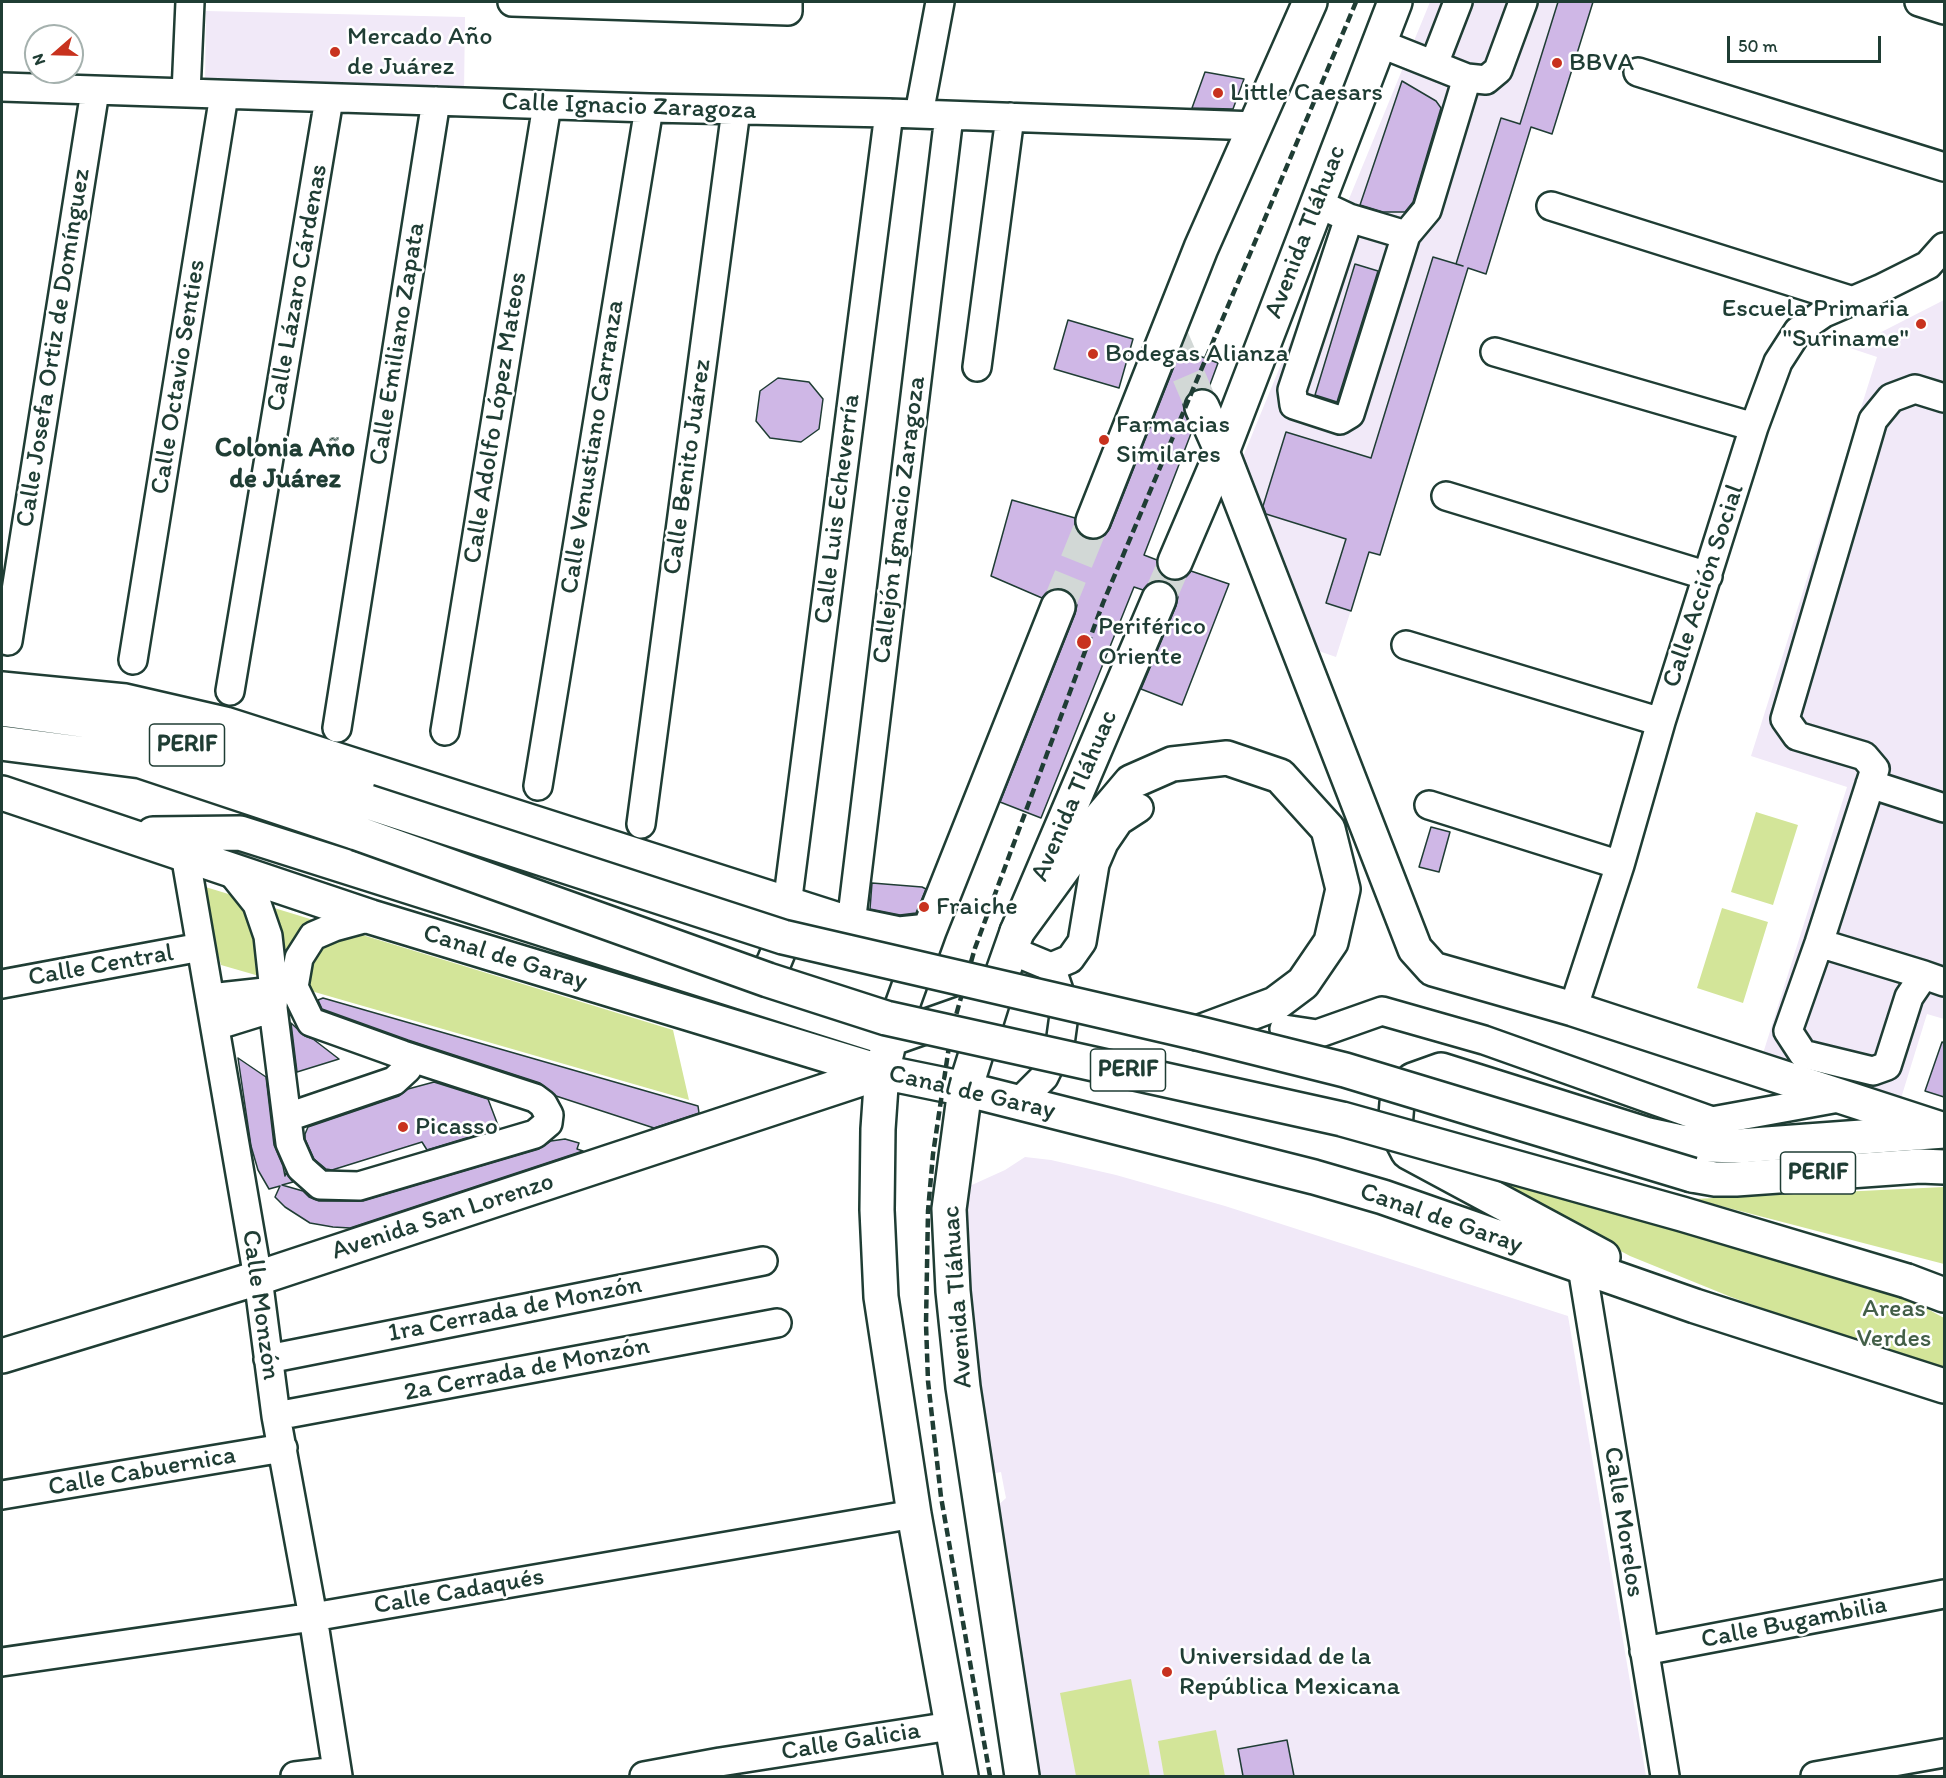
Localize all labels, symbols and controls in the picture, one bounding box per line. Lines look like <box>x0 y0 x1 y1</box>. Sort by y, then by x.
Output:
place label: Mercado Año de Juárez <box>347 21 493 82</box>
north arrow <box>24 24 84 84</box>
scale bar <box>1730 24 1884 62</box>
text: 50 m <box>1738 35 1778 57</box>
marker: Mercado Año de Juárez <box>328 45 342 59</box>
place label: BBVA <box>1569 47 1634 79</box>
text: N <box>28 51 49 68</box>
marker: BBVA <box>1550 56 1564 70</box>
place label: Little Caesars <box>1230 77 1383 109</box>
marker: Little Caesars <box>1211 86 1225 100</box>
street label: Calle Ignacio Zaragoza <box>501 87 757 127</box>
street label: Avenida Tláhuac <box>1259 141 1353 323</box>
street label: Calle Lázaro Cárdenas <box>261 162 335 414</box>
street label: Calle Josefa Ortiz de Domínguez <box>10 166 98 530</box>
street label: Calle Emiliano Zapata <box>363 220 433 468</box>
street label: Calle Octavio Senties <box>145 257 213 497</box>
street label: Calle Adolfo López Mateos <box>458 270 534 566</box>
place label: Escuela Primaria "Suriname" <box>1722 293 1909 354</box>
street label: Calle Venustiano Carranza <box>554 298 632 596</box>
marker: Escuela Primaria "Suriname" <box>1914 317 1928 331</box>
place label: Bodegas Alianza <box>1105 338 1289 370</box>
marker: Bodegas Alianza <box>1086 347 1100 361</box>
street label: Calle Benito Juárez <box>657 357 719 577</box>
street label: Callejón Ignacio Zaragoza <box>867 374 933 666</box>
street label: Calle Luis Echeverría <box>808 392 868 626</box>
place label: Farmacias Similares <box>1116 409 1230 470</box>
district label: Colonia Año de Juárez <box>215 433 355 496</box>
marker: Farmacias Similares <box>1097 433 1111 447</box>
street label: Calle Acción Social <box>1656 480 1752 692</box>
place label: Periférico Oriente <box>1098 611 1206 672</box>
marker: Periférico Oriente <box>1075 633 1093 651</box>
street label: Avenida Tláhuac <box>1025 706 1125 886</box>
road number: PERIF <box>150 724 225 766</box>
place label: Fraiche <box>936 891 1018 923</box>
marker: Fraiche <box>917 900 931 914</box>
street label: Canal de Garay <box>419 918 591 998</box>
street label: Calle Central <box>26 938 176 994</box>
road number: PERIF <box>1090 1049 1166 1091</box>
street label: Canal de Garay <box>886 1059 1058 1127</box>
place label: Picasso <box>415 1111 498 1143</box>
marker: Picasso <box>396 1120 410 1134</box>
road number: PERIF <box>1780 1152 1856 1194</box>
street label: Avenida San Lorenzo <box>328 1166 558 1268</box>
street label: Canal de Garay <box>1355 1177 1527 1261</box>
street label: Avenida Tláhuac <box>936 1205 980 1389</box>
street label: Calle Monzón <box>234 1228 286 1382</box>
street label: 1ra Cerrada de Monzón <box>385 1270 645 1350</box>
park label: Areas Verdes <box>1857 1293 1931 1354</box>
street label: 2a Cerrada de Monzón <box>402 1331 652 1409</box>
street label: Calle Cabuernica <box>46 1440 238 1504</box>
street label: Calle Morelos <box>1596 1445 1650 1599</box>
street label: Calle Cadaqués <box>371 1562 547 1622</box>
street label: Calle Bugambilia <box>1699 1590 1889 1656</box>
place label: Universidad de la República Mexicana <box>1179 1641 1400 1702</box>
marker: Universidad de la República Mexicana <box>1160 1665 1174 1679</box>
street label: Calle Galicia <box>779 1716 923 1768</box>

